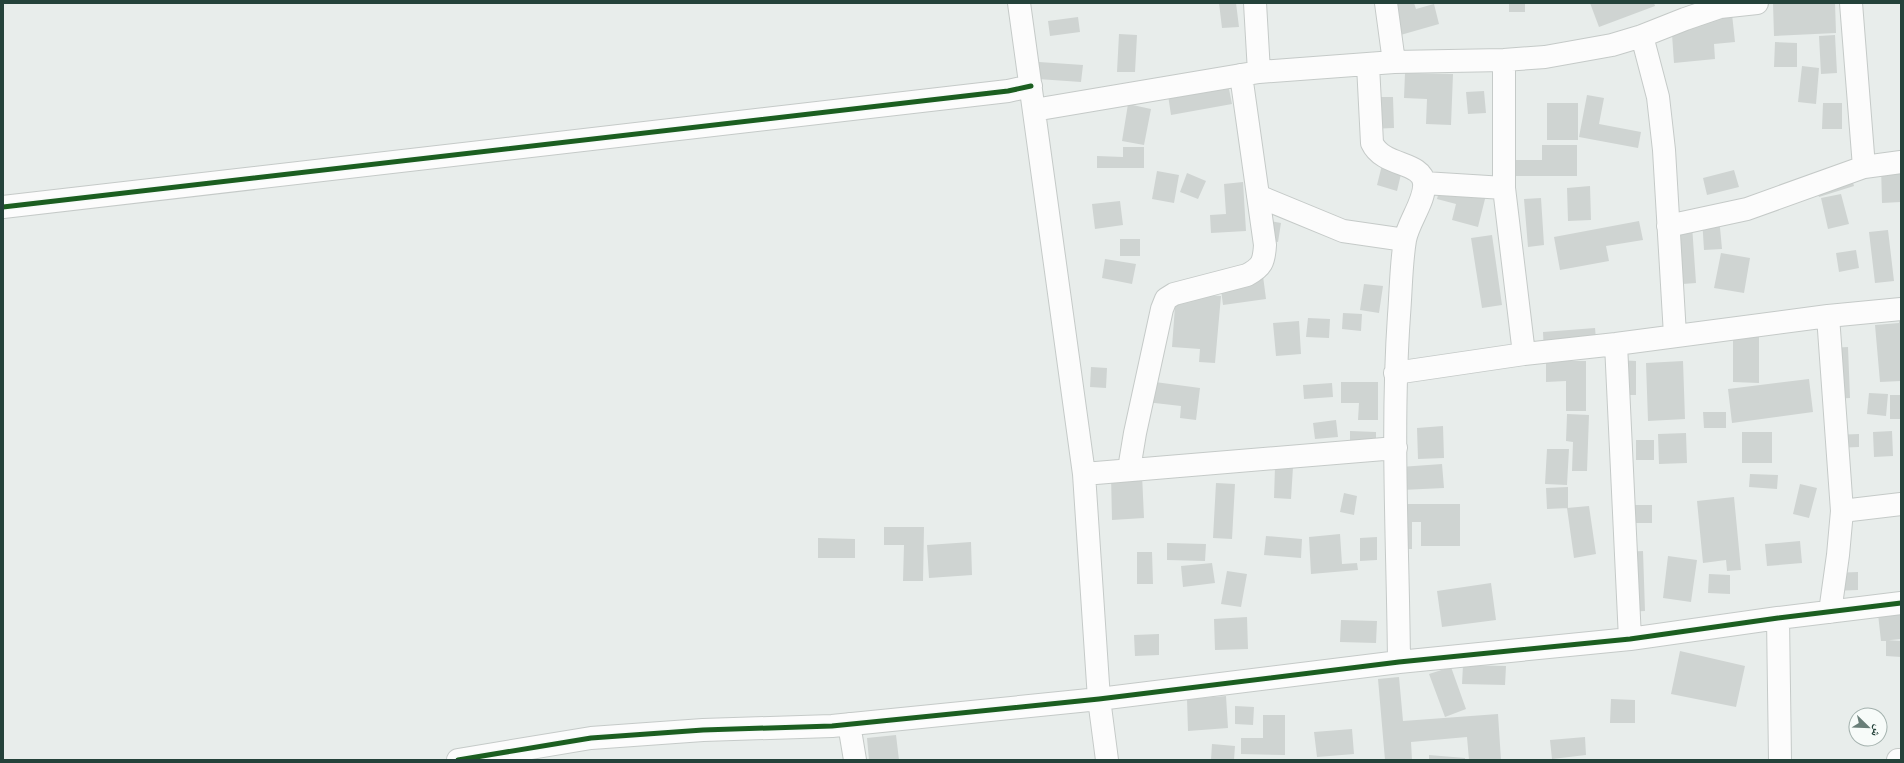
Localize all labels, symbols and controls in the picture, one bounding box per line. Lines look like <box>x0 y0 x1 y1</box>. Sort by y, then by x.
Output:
north arrow <box>1848 707 1888 747</box>
text: ش <box>1867 722 1887 740</box>

